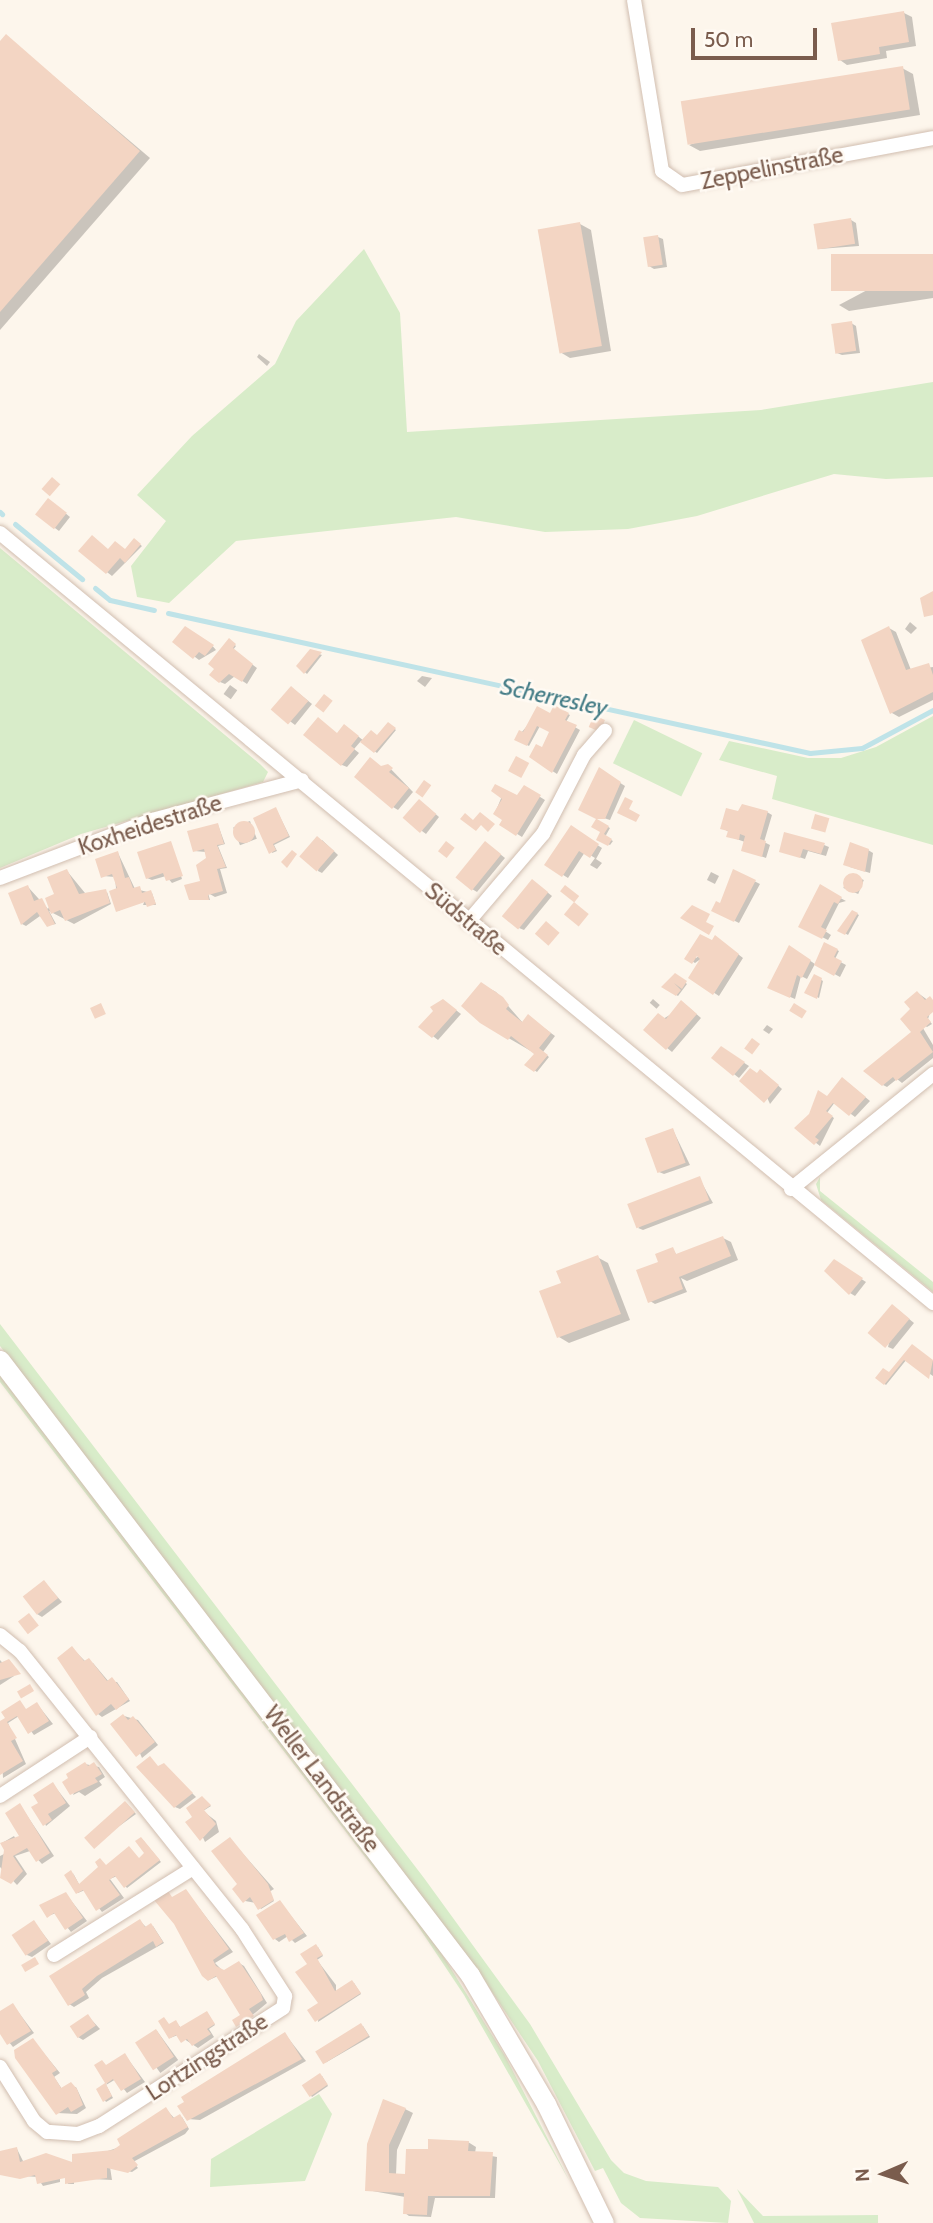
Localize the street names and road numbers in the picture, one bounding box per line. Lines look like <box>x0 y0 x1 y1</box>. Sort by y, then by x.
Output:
street label: Zeppelinstraße <box>698 141 846 195</box>
street label: Koxheidestraße <box>75 789 225 861</box>
street label: Südstraße <box>419 877 513 961</box>
street label: Weller Landstraße <box>258 1700 386 1858</box>
street label: Lortzingstraße <box>141 2007 273 2107</box>

